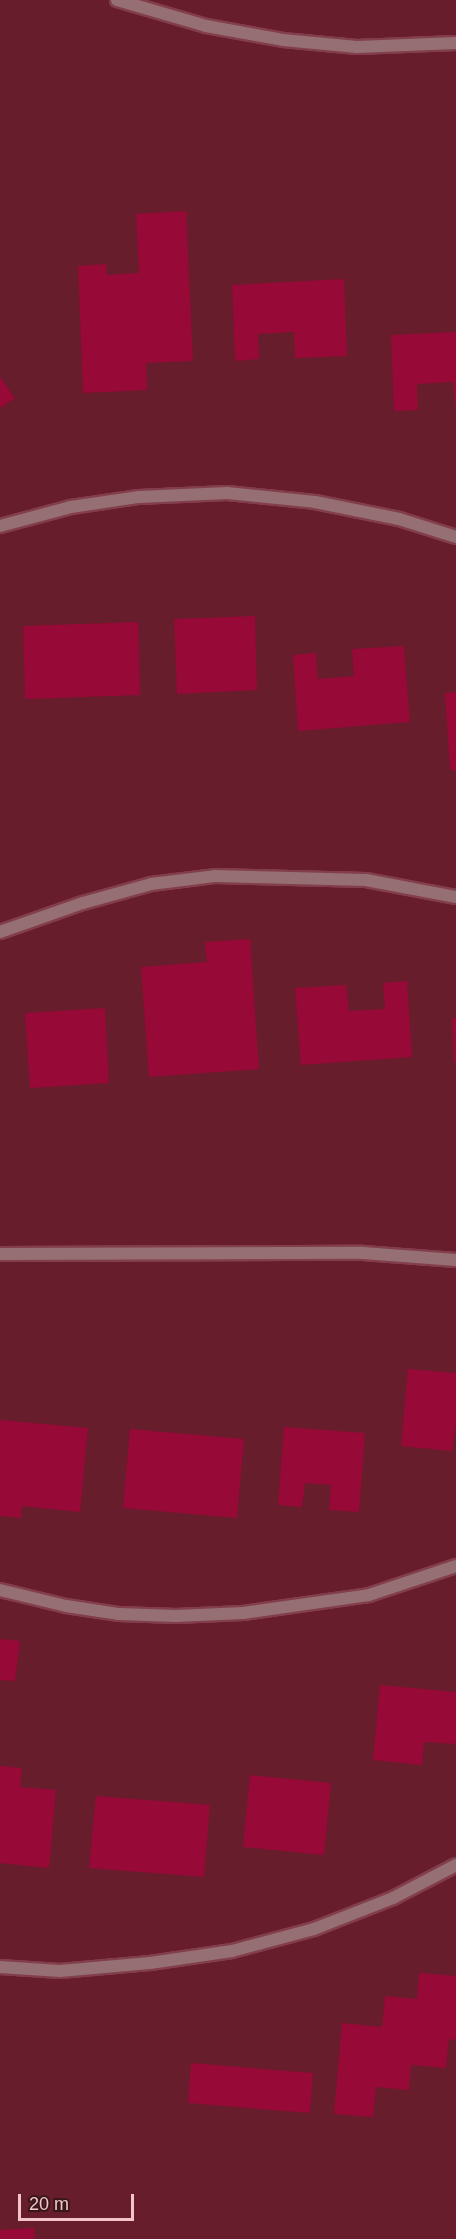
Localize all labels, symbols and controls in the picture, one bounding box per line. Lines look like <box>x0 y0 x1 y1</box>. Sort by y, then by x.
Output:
scale bar <box>21 2182 136 2220</box>
text: 20 m <box>29 2194 69 2214</box>

